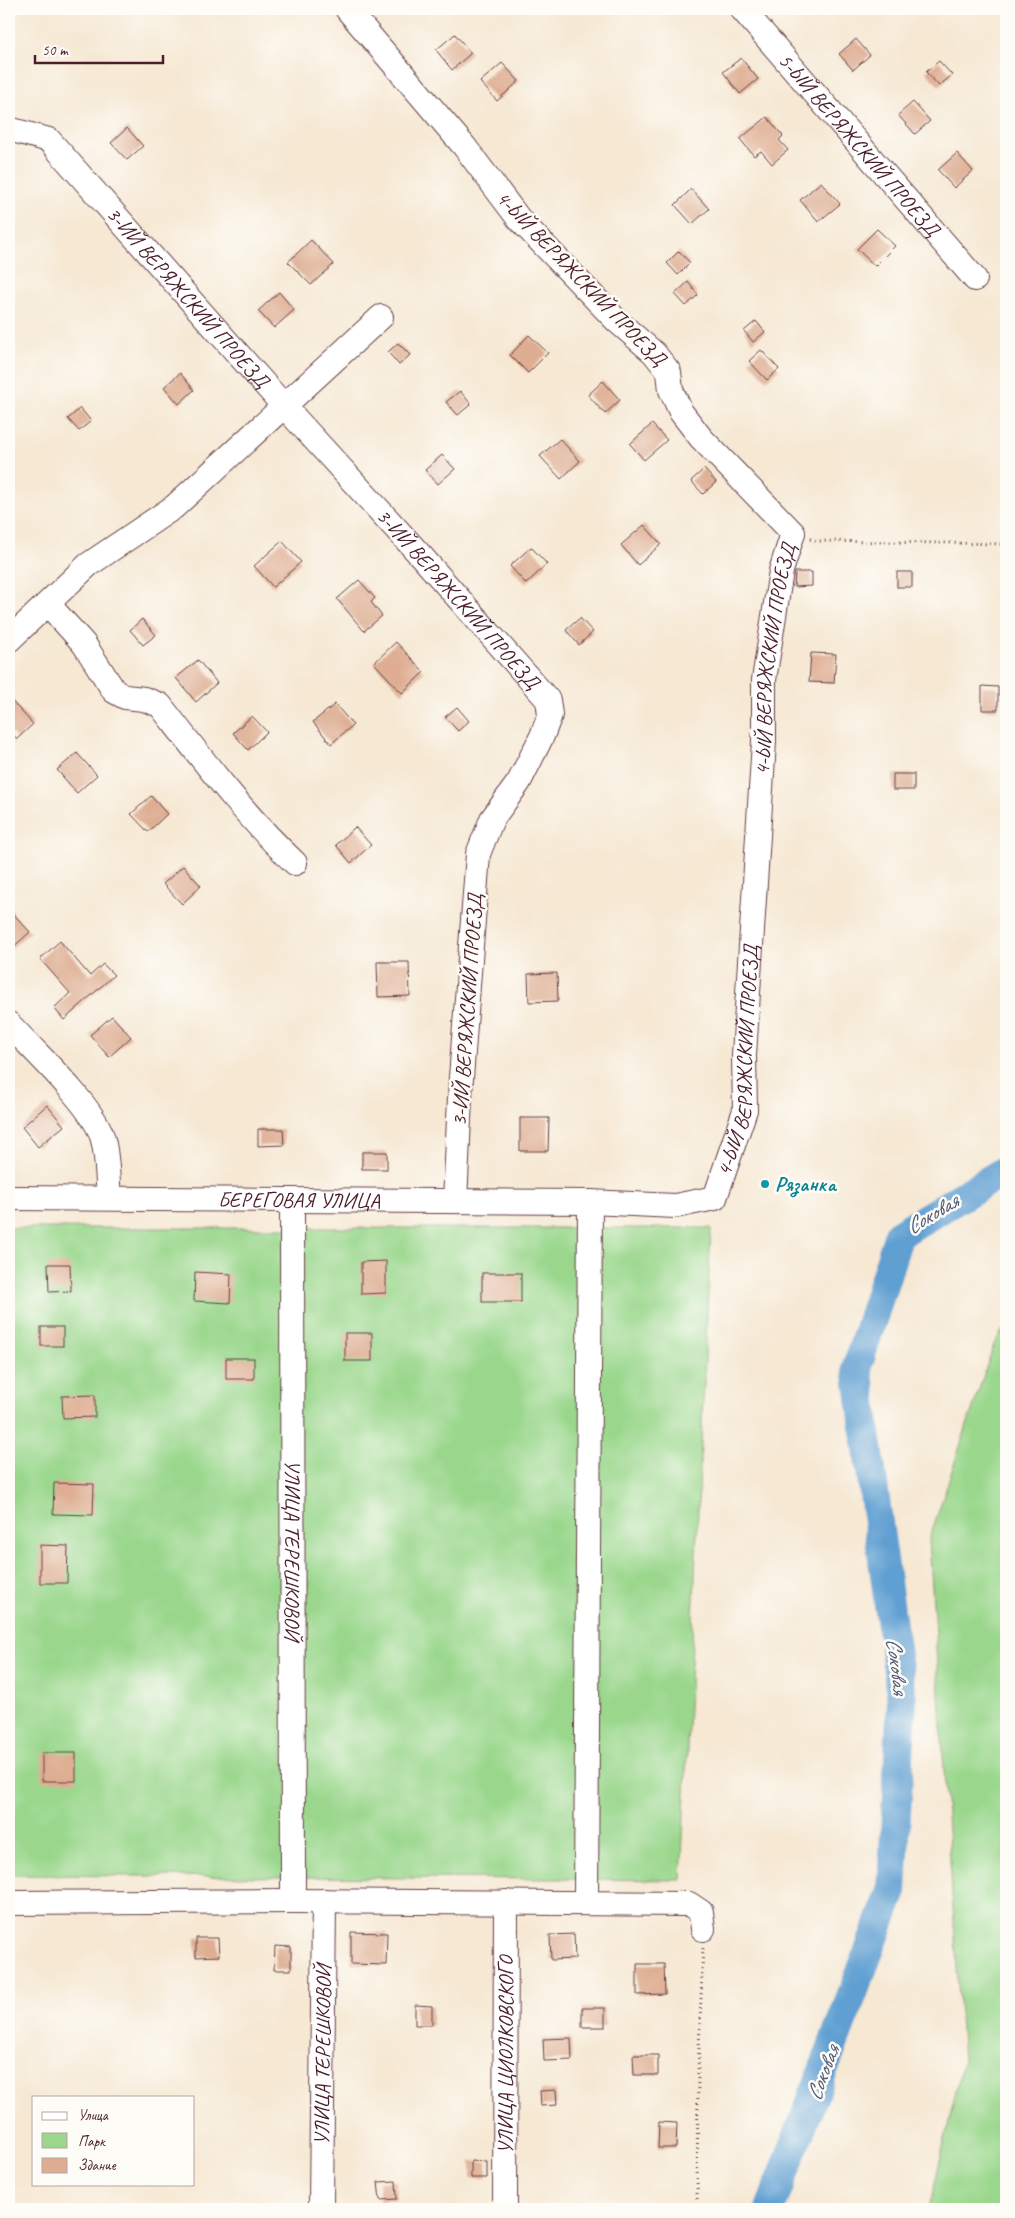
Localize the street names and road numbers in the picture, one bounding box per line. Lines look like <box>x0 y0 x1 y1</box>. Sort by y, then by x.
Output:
street label: 5-ЫЙ ВЕРЯЖСКИЙ ПРОЕЗД <box>773 48 946 243</box>
street label: 4-ЫЙ ВЕРЯЖСКИЙ ПРОЕЗД <box>491 185 673 372</box>
street label: 3-ИЙ ВЕРЯЖСКИЙ ПРОЕЗД <box>101 201 276 394</box>
street label: 3-ИЙ ВЕРЯЖСКИЙ ПРОЕЗД <box>371 503 546 696</box>
street label: 4-ЫЙ ВЕРЯЖСКИЙ ПРОЕЗД <box>749 539 802 776</box>
street label: 3-ИЙ ВЕРЯЖСКИЙ ПРОЕЗД <box>446 891 488 1127</box>
street label: 4-ЫЙ ВЕРЯЖСКИЙ ПРОЕЗД <box>711 943 764 1179</box>
street label: БЕРЕГОВАЯ УЛИЦА <box>218 1186 380 1214</box>
street label: УЛИЦА ТЕРЕШКОВОЙ <box>279 1460 306 1644</box>
street label: УЛИЦА ЦИОЛКОВСКОГО <box>492 1953 519 2154</box>
street label: УЛИЦА ТЕРЕШКОВОЙ <box>309 1961 336 2145</box>

